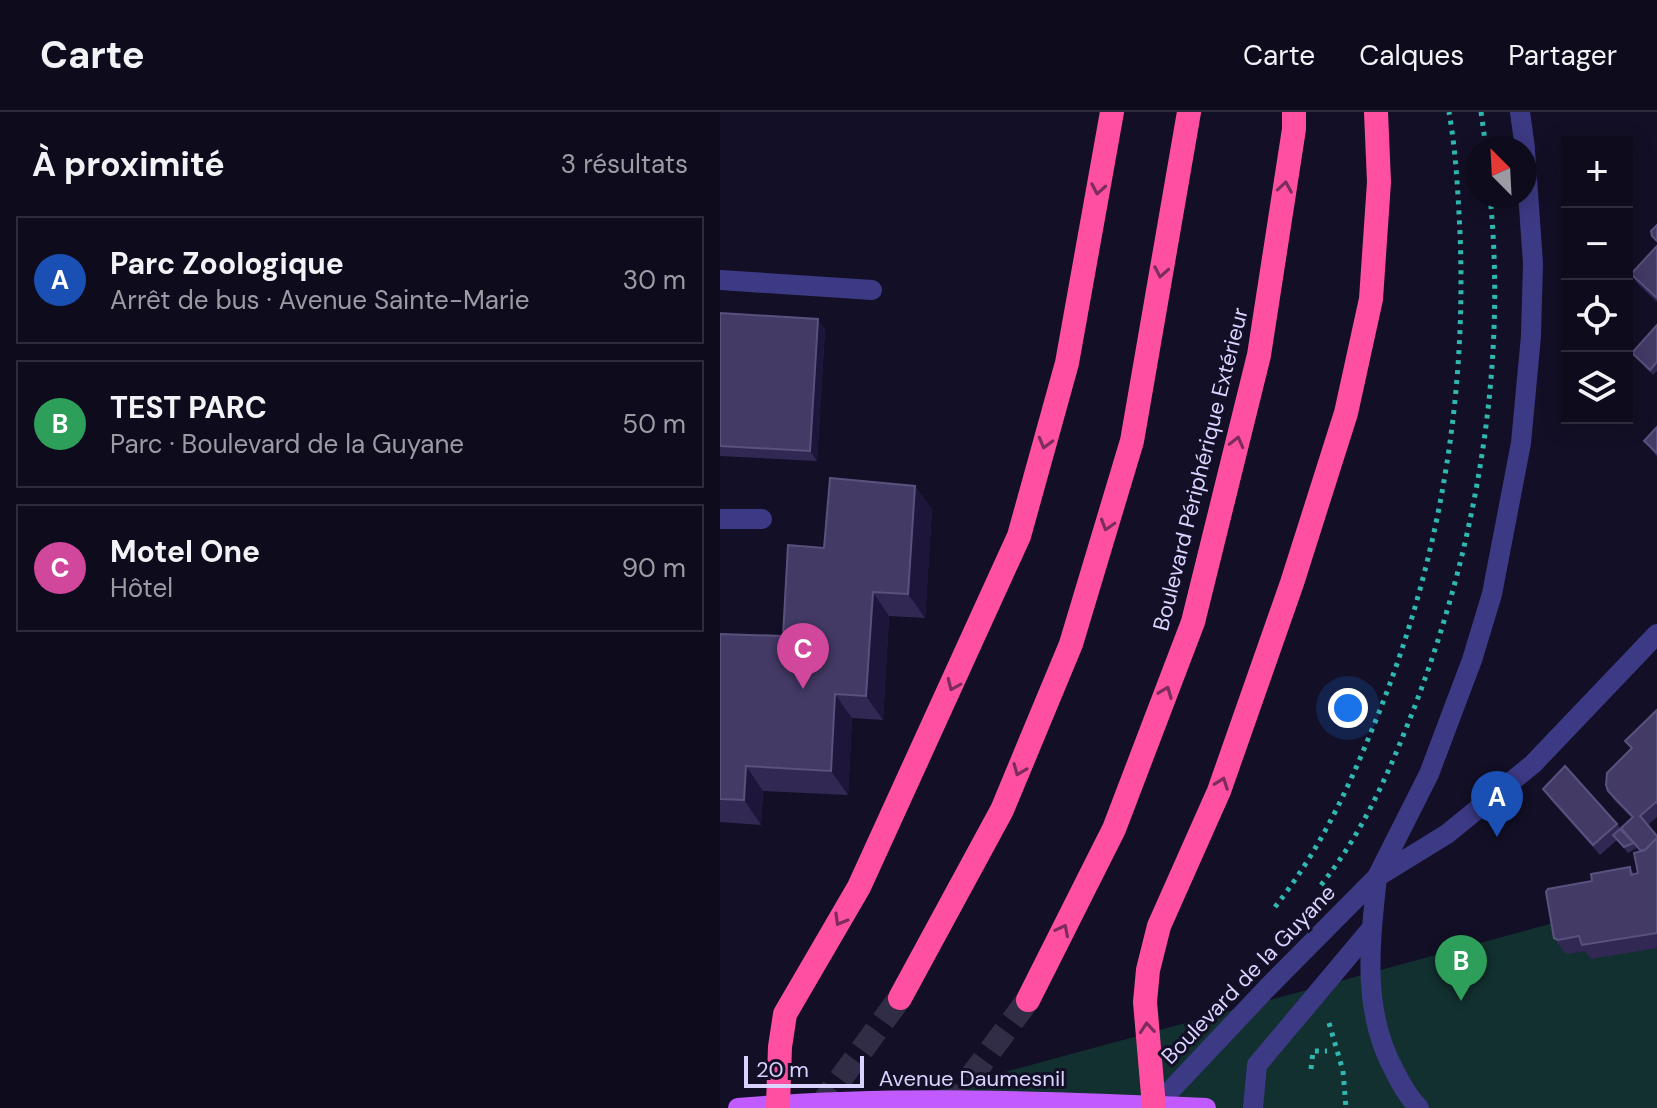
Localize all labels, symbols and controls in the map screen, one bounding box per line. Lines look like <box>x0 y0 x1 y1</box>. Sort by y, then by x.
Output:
text: Carte <box>40 30 145 80</box>
text: Carte <box>1243 37 1315 74</box>
text: Calques <box>1359 37 1464 74</box>
text: Partager <box>1508 37 1617 74</box>
north arrow <box>1465 136 1537 208</box>
map controls <box>1561 136 1633 424</box>
button: + <box>1561 136 1633 208</box>
text: À proximité <box>32 142 225 187</box>
text: 3 résultats <box>561 147 688 181</box>
one-way arrow <box>1276 180 1293 194</box>
one-way arrow <box>1090 182 1107 195</box>
button: − <box>1561 208 1633 280</box>
text: Parc Zoologique <box>110 244 344 283</box>
text: A <box>51 263 69 297</box>
text: 30 m <box>623 263 686 297</box>
one-way arrow <box>1154 265 1171 278</box>
button: locate <box>1561 280 1633 352</box>
text: Arrêt de bus · Avenue Sainte-Marie <box>110 283 530 317</box>
street label: Boulevard Périphérique Extérieur <box>1146 304 1255 634</box>
button: layers <box>1561 352 1633 424</box>
text: TEST PARC <box>110 388 267 427</box>
text: B <box>52 407 68 441</box>
text: 50 m <box>622 407 686 441</box>
text: Parc · Boulevard de la Guyane <box>110 427 464 461</box>
one-way arrow <box>1038 436 1054 450</box>
one-way arrow <box>1228 436 1245 450</box>
one-way arrow <box>1100 518 1116 532</box>
text: Motel One <box>110 532 260 571</box>
text: C <box>50 551 70 585</box>
text: 90 m <box>622 551 686 585</box>
text: Hôtel <box>110 571 173 605</box>
pin: C <box>777 623 829 689</box>
one-way arrow <box>947 677 963 692</box>
one-way arrow <box>1156 686 1173 700</box>
your location <box>1328 688 1368 728</box>
one-way arrow <box>1012 762 1029 776</box>
pin: A <box>1471 771 1523 837</box>
one-way arrow <box>1212 776 1229 790</box>
street label: Boulevard de la Guyane <box>1155 878 1342 1070</box>
one-way arrow <box>834 911 850 926</box>
one-way arrow <box>1053 924 1069 939</box>
pin: B <box>1435 935 1487 1001</box>
one-way arrow <box>1139 1021 1156 1034</box>
scale bar <box>744 1052 864 1088</box>
text: 20 m <box>756 1055 809 1084</box>
street label: Avenue Daumesnil <box>879 1064 1065 1093</box>

